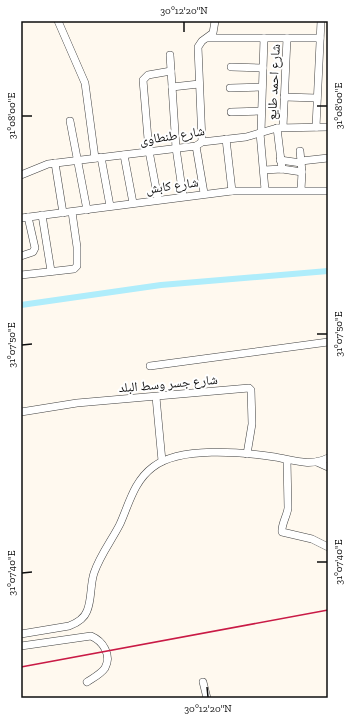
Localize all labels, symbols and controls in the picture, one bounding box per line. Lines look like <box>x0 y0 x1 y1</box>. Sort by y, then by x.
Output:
text: 30°12'20"N <box>160 5 208 17</box>
street label: شارع احمد طايع <box>264 44 285 120</box>
text: 31°08'00"E <box>333 83 345 129</box>
text: 31°08'00"E <box>6 93 18 139</box>
street label: شارع طنطاوى <box>138 123 206 150</box>
street label: شارع كابش <box>145 174 200 199</box>
text: 31°07'50"E <box>333 311 345 357</box>
text: 31°07'50"E <box>6 322 18 368</box>
street label: شارع جسر وسط البلد <box>118 372 218 397</box>
text: 31°07'40"E <box>333 539 345 585</box>
text: 31°07'40"E <box>6 550 18 596</box>
text: 30°12'20"N <box>184 703 232 715</box>

